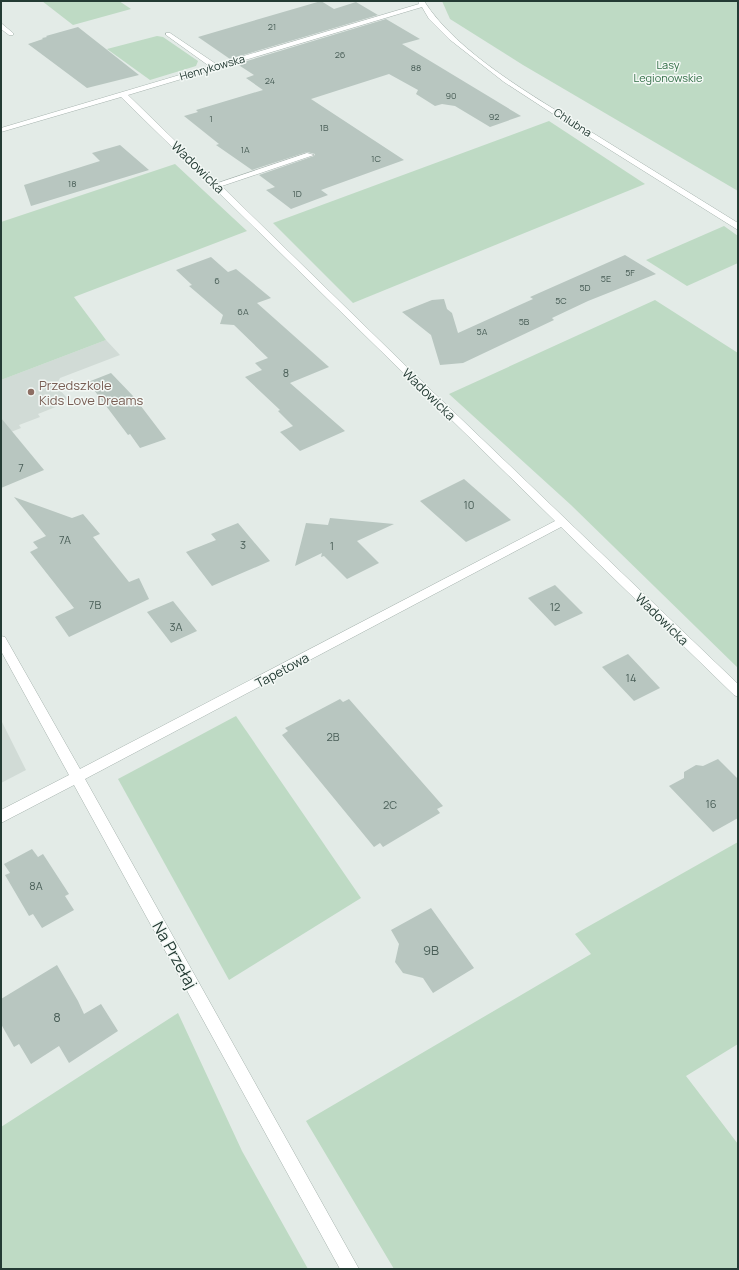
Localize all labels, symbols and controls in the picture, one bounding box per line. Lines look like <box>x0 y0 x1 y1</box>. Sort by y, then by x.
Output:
house number: 21 <box>268 20 276 33</box>
house number: 26 <box>335 48 346 61</box>
street label: Henrykowska <box>178 51 246 83</box>
park label: Lasy Legionowskie <box>634 57 703 85</box>
house number: 88 <box>411 61 421 74</box>
house number: 24 <box>265 74 275 87</box>
house number: 90 <box>445 89 457 102</box>
street label: Chlubna <box>551 104 595 140</box>
house number: 92 <box>489 110 499 123</box>
house number: 1 <box>209 112 213 125</box>
house number: 1B <box>319 121 329 134</box>
street label: Wadowicka <box>167 137 229 197</box>
house number: 1A <box>240 143 250 156</box>
house number: 1C <box>371 152 382 165</box>
house number: 18 <box>68 177 76 190</box>
house number: 1D <box>292 187 302 200</box>
house number: 5F <box>625 266 635 279</box>
house number: 5E <box>601 272 611 285</box>
house number: 6 <box>214 274 220 287</box>
house number: 5D <box>579 281 591 294</box>
house number: 5C <box>555 294 567 307</box>
house number: 6A <box>237 305 249 318</box>
house number: 5B <box>519 315 530 328</box>
house number: 5A <box>477 325 488 338</box>
street label: Wadowicka <box>398 364 460 424</box>
house number: 8 <box>283 365 289 380</box>
place label: Przedszkole Kids Love Dreams <box>39 376 143 409</box>
marker: Przedszkole Kids Love Dreams <box>26 387 36 397</box>
house number: 7 <box>18 460 24 475</box>
house number: 10 <box>463 497 475 512</box>
house number: 7A <box>59 532 71 547</box>
house number: 3 <box>240 537 246 552</box>
house number: 1 <box>330 538 334 553</box>
street label: Wadowicka <box>631 589 693 649</box>
house number: 7B <box>89 597 101 612</box>
house number: 12 <box>550 599 560 614</box>
house number: 3A <box>169 619 183 634</box>
street label: Tapetowa <box>252 648 312 692</box>
house number: 14 <box>626 670 636 685</box>
house number: 2B <box>326 729 340 744</box>
house number: 16 <box>705 796 717 811</box>
house number: 2C <box>383 797 397 812</box>
house number: 8A <box>29 878 43 893</box>
street label: Na Przełaj <box>147 917 203 993</box>
house number: 9B <box>423 941 439 959</box>
house number: 8 <box>53 1008 61 1026</box>

